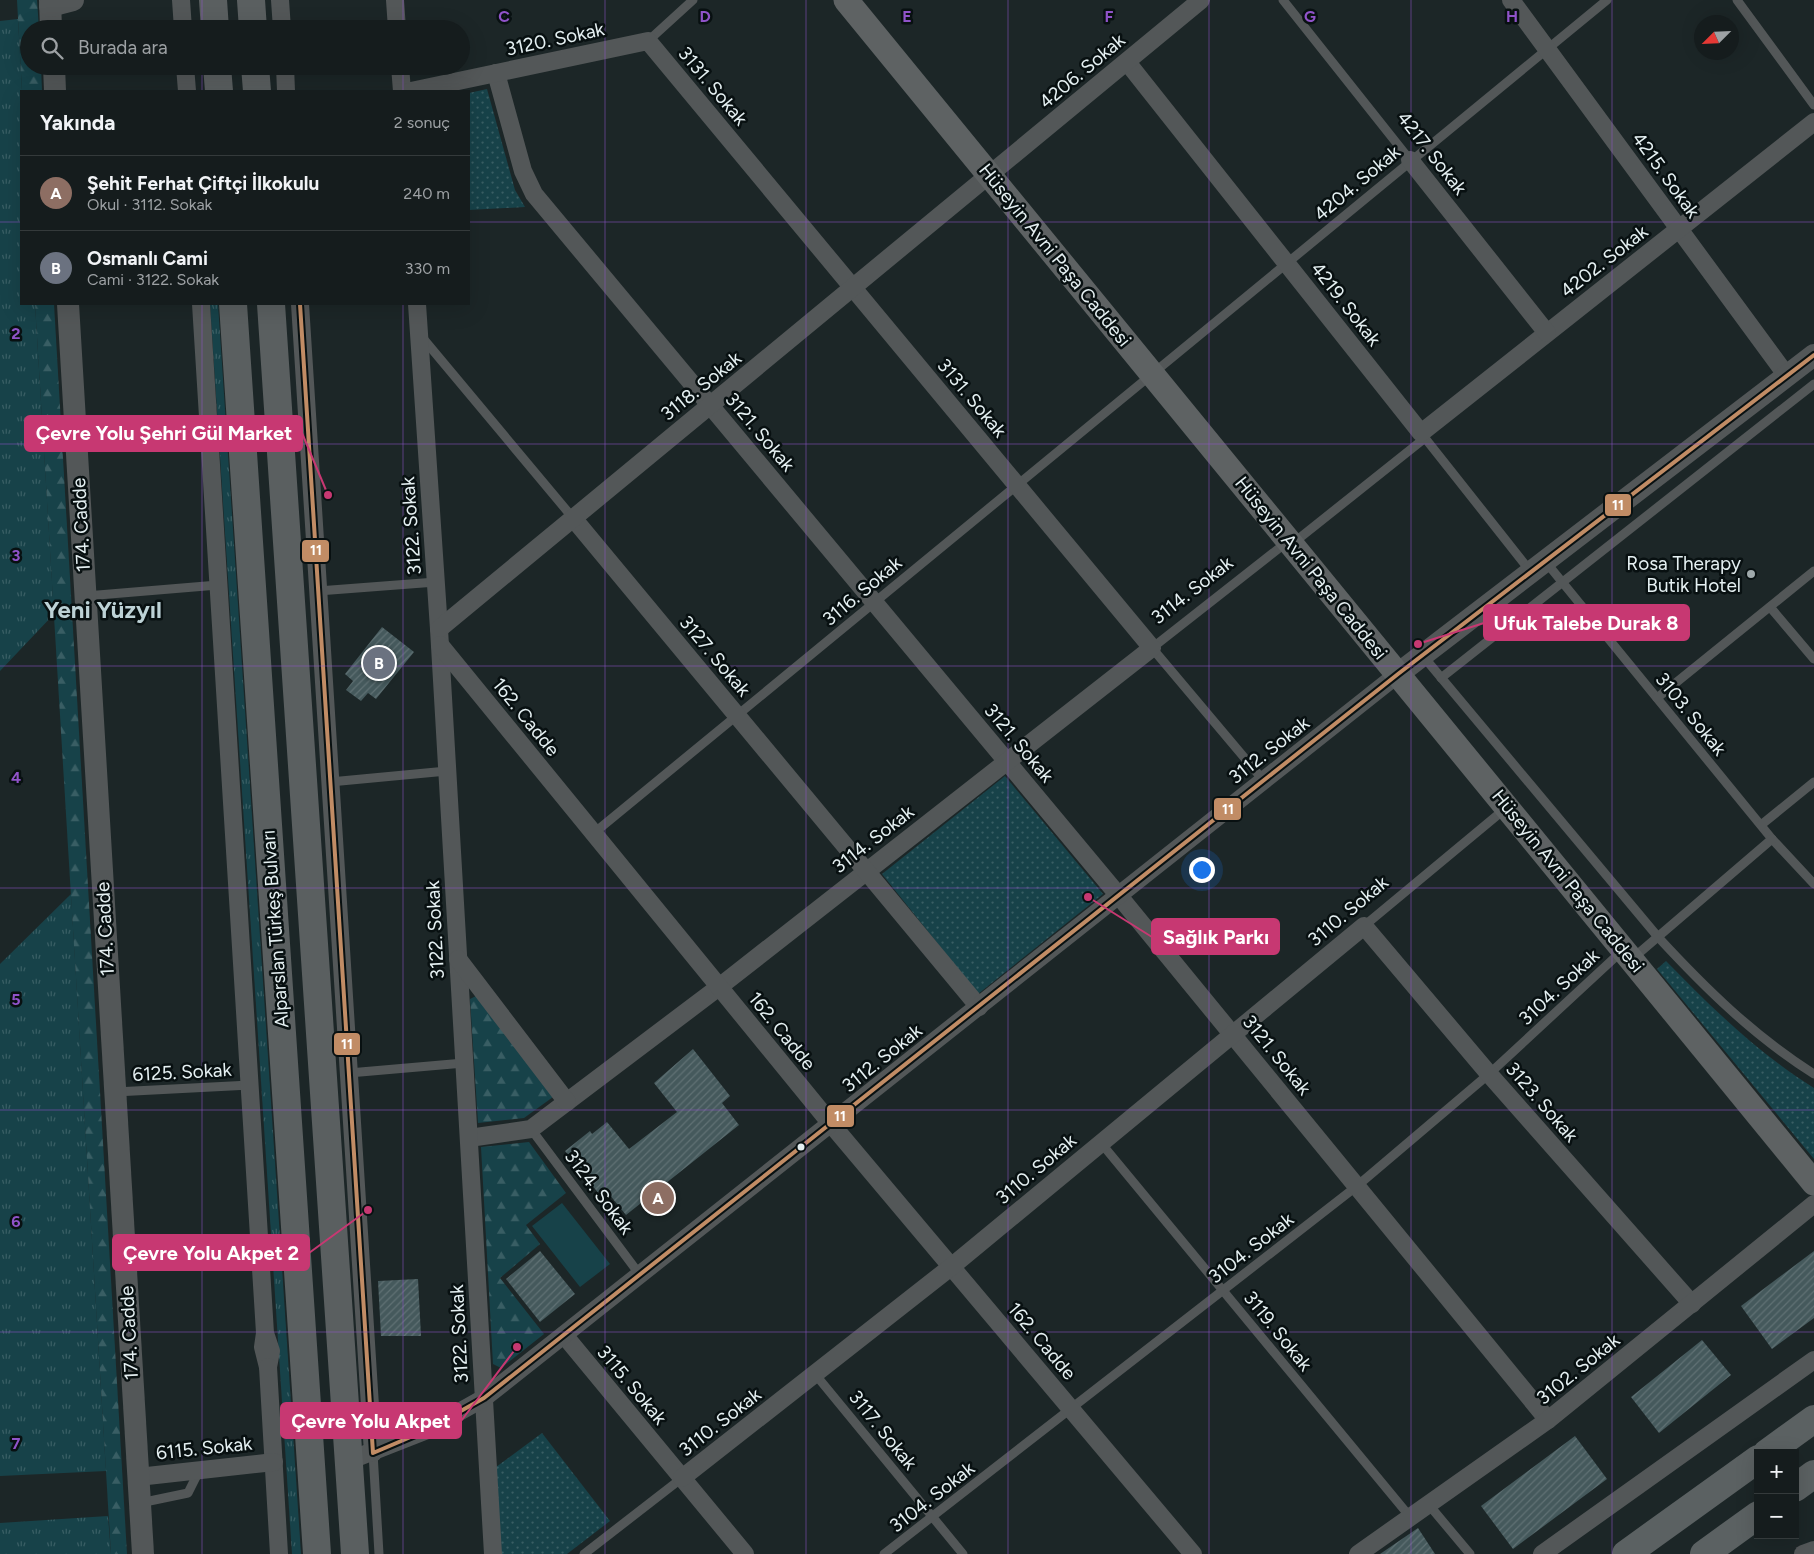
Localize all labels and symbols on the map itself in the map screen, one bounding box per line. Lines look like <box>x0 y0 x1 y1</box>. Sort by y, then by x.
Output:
text: C <box>498 7 510 26</box>
text: D <box>699 7 711 26</box>
text: E <box>902 7 912 26</box>
text: F <box>1105 7 1114 26</box>
text: G <box>1304 7 1316 26</box>
text: H <box>1506 7 1518 26</box>
north arrow <box>1694 15 1739 60</box>
street label: 3120. Sokak <box>504 17 607 61</box>
street label: 4206. Sokak <box>1035 28 1130 113</box>
street label: 3131. Sokak <box>673 42 753 131</box>
street label: 4217. Sokak <box>1392 107 1472 200</box>
street label: 4215. Sokak <box>1627 128 1705 223</box>
street label: 4204. Sokak <box>1309 140 1405 226</box>
street label: Hüseyin Avni Paşa Caddesi <box>974 159 1136 351</box>
street label: 4202. Sokak <box>1556 219 1653 302</box>
street label: 4219. Sokak <box>1306 257 1386 351</box>
text: 2 <box>11 324 21 343</box>
street label: 3118. Sokak <box>656 346 747 425</box>
street label: 3131. Sokak <box>932 354 1012 443</box>
street label: 3121. Sokak <box>720 388 800 477</box>
callout: Çevre Yolu Şehri Gül Market <box>25 416 302 451</box>
text: Çevre Yolu Şehri Gül Market <box>36 421 292 445</box>
street label: Hüseyin Avni Paşa Caddesi <box>1230 472 1392 664</box>
street label: 3122. Sokak <box>396 475 426 576</box>
street label: 174. Cadde <box>67 477 95 573</box>
line badge: 11 <box>1604 493 1632 517</box>
text: 11 <box>1612 497 1624 514</box>
line badge: 11 <box>301 539 330 563</box>
text: 11 <box>310 542 322 559</box>
text: 3 <box>12 546 21 565</box>
street label: 3116. Sokak <box>818 551 907 631</box>
street label: 3114. Sokak <box>1147 551 1238 629</box>
place label: Rosa Therapy Butik Hotel <box>1626 552 1741 597</box>
marker: Rosa Therapy Butik Hotel <box>1745 568 1757 580</box>
district label: Yeni Yüzyıl <box>44 595 162 624</box>
callout: Ufuk Talebe Durak 8 <box>1484 605 1689 640</box>
street label: 3127. Sokak <box>675 611 756 702</box>
text: Ufuk Talebe Durak 8 <box>1494 611 1678 635</box>
pin: B <box>363 644 395 682</box>
street label: 3103. Sokak <box>1651 668 1732 761</box>
street label: 162. Cadde <box>488 673 564 761</box>
street label: 3121. Sokak <box>979 699 1059 788</box>
street label: 3112. Sokak <box>1224 711 1314 789</box>
text: 4 <box>11 768 21 787</box>
street label: Hüseyin Avni Paşa Caddesi <box>1487 785 1649 977</box>
line badge: 11 <box>1213 797 1242 821</box>
street label: 3114. Sokak <box>828 800 919 878</box>
text: 11 <box>1222 801 1234 818</box>
street label: Alparslan Türkeş Bulvarı <box>257 829 293 1029</box>
your location <box>1189 857 1215 883</box>
street label: 3110. Sokak <box>1303 870 1393 951</box>
street label: 3122. Sokak <box>421 879 449 980</box>
street label: 174. Cadde <box>91 881 119 977</box>
callout: Sağlık Parkı <box>1152 919 1279 954</box>
text: Sağlık Parkı <box>1163 925 1269 949</box>
street label: 3104. Sokak <box>1514 943 1604 1030</box>
street label: 162. Cadde <box>744 987 820 1075</box>
text: 5 <box>11 990 21 1009</box>
street label: 3121. Sokak <box>1238 1010 1317 1100</box>
street label: 3112. Sokak <box>837 1018 927 1097</box>
line badge: 11 <box>333 1032 361 1056</box>
text: 11 <box>341 1036 353 1053</box>
street label: 3123. Sokak <box>1501 1057 1583 1147</box>
street label: 6125. Sokak <box>132 1058 233 1086</box>
line badge: 11 <box>826 1104 855 1128</box>
text: 11 <box>834 1108 846 1125</box>
street label: 3110. Sokak <box>991 1128 1081 1209</box>
unlabelled marker <box>796 1142 806 1152</box>
street label: 3124. Sokak <box>560 1145 639 1239</box>
pin: A <box>642 1179 674 1217</box>
street label: 3104. Sokak <box>1204 1207 1299 1288</box>
text: 6 <box>11 1212 21 1231</box>
callout: Çevre Yolu Akpet 2 <box>113 1235 309 1270</box>
text: Çevre Yolu Akpet 2 <box>123 1241 299 1265</box>
street label: 3122. Sokak <box>445 1283 473 1384</box>
street label: 174. Cadde <box>115 1285 143 1381</box>
street label: 3119. Sokak <box>1239 1286 1318 1376</box>
street label: 162. Cadde <box>1003 1298 1081 1384</box>
street label: 3102. Sokak <box>1532 1328 1625 1409</box>
street label: 3115. Sokak <box>592 1341 672 1430</box>
street label: 3110. Sokak <box>675 1382 766 1461</box>
street label: 3117. Sokak <box>844 1386 922 1475</box>
callout: Çevre Yolu Akpet <box>281 1403 461 1438</box>
text: Çevre Yolu Akpet <box>291 1409 451 1433</box>
street label: 6115. Sokak <box>155 1431 254 1464</box>
text: 7 <box>12 1434 21 1453</box>
street label: 3104. Sokak <box>885 1456 980 1537</box>

